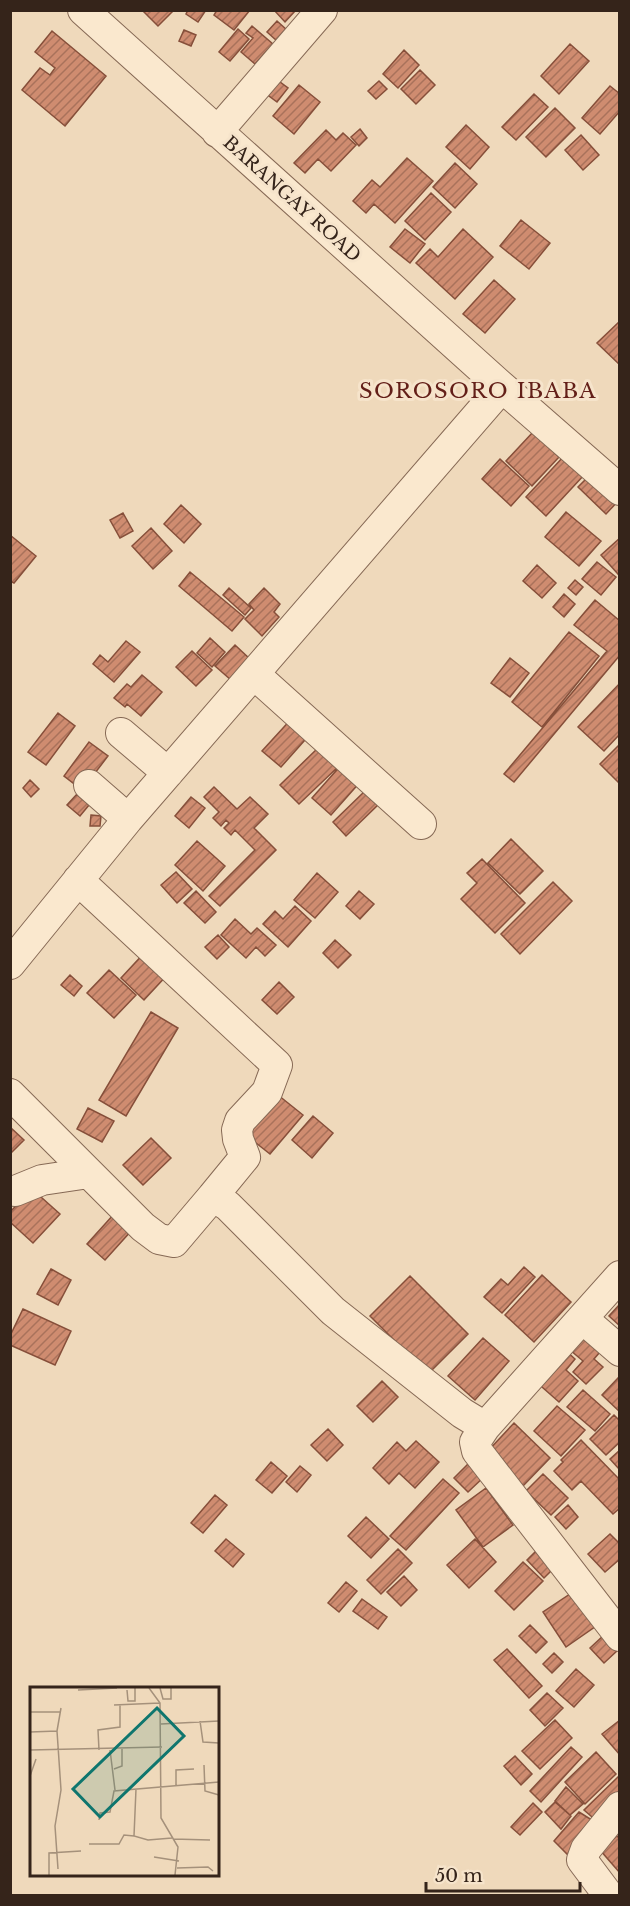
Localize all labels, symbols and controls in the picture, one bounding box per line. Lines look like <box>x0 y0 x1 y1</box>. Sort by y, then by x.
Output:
street label: BARANGAY ROAD <box>219 131 365 267</box>
district label: SOROSORO IBABA <box>359 378 597 404</box>
inset map <box>30 1687 219 1876</box>
scale bar <box>426 1855 580 1893</box>
text: 50 m <box>435 1865 483 1887</box>

